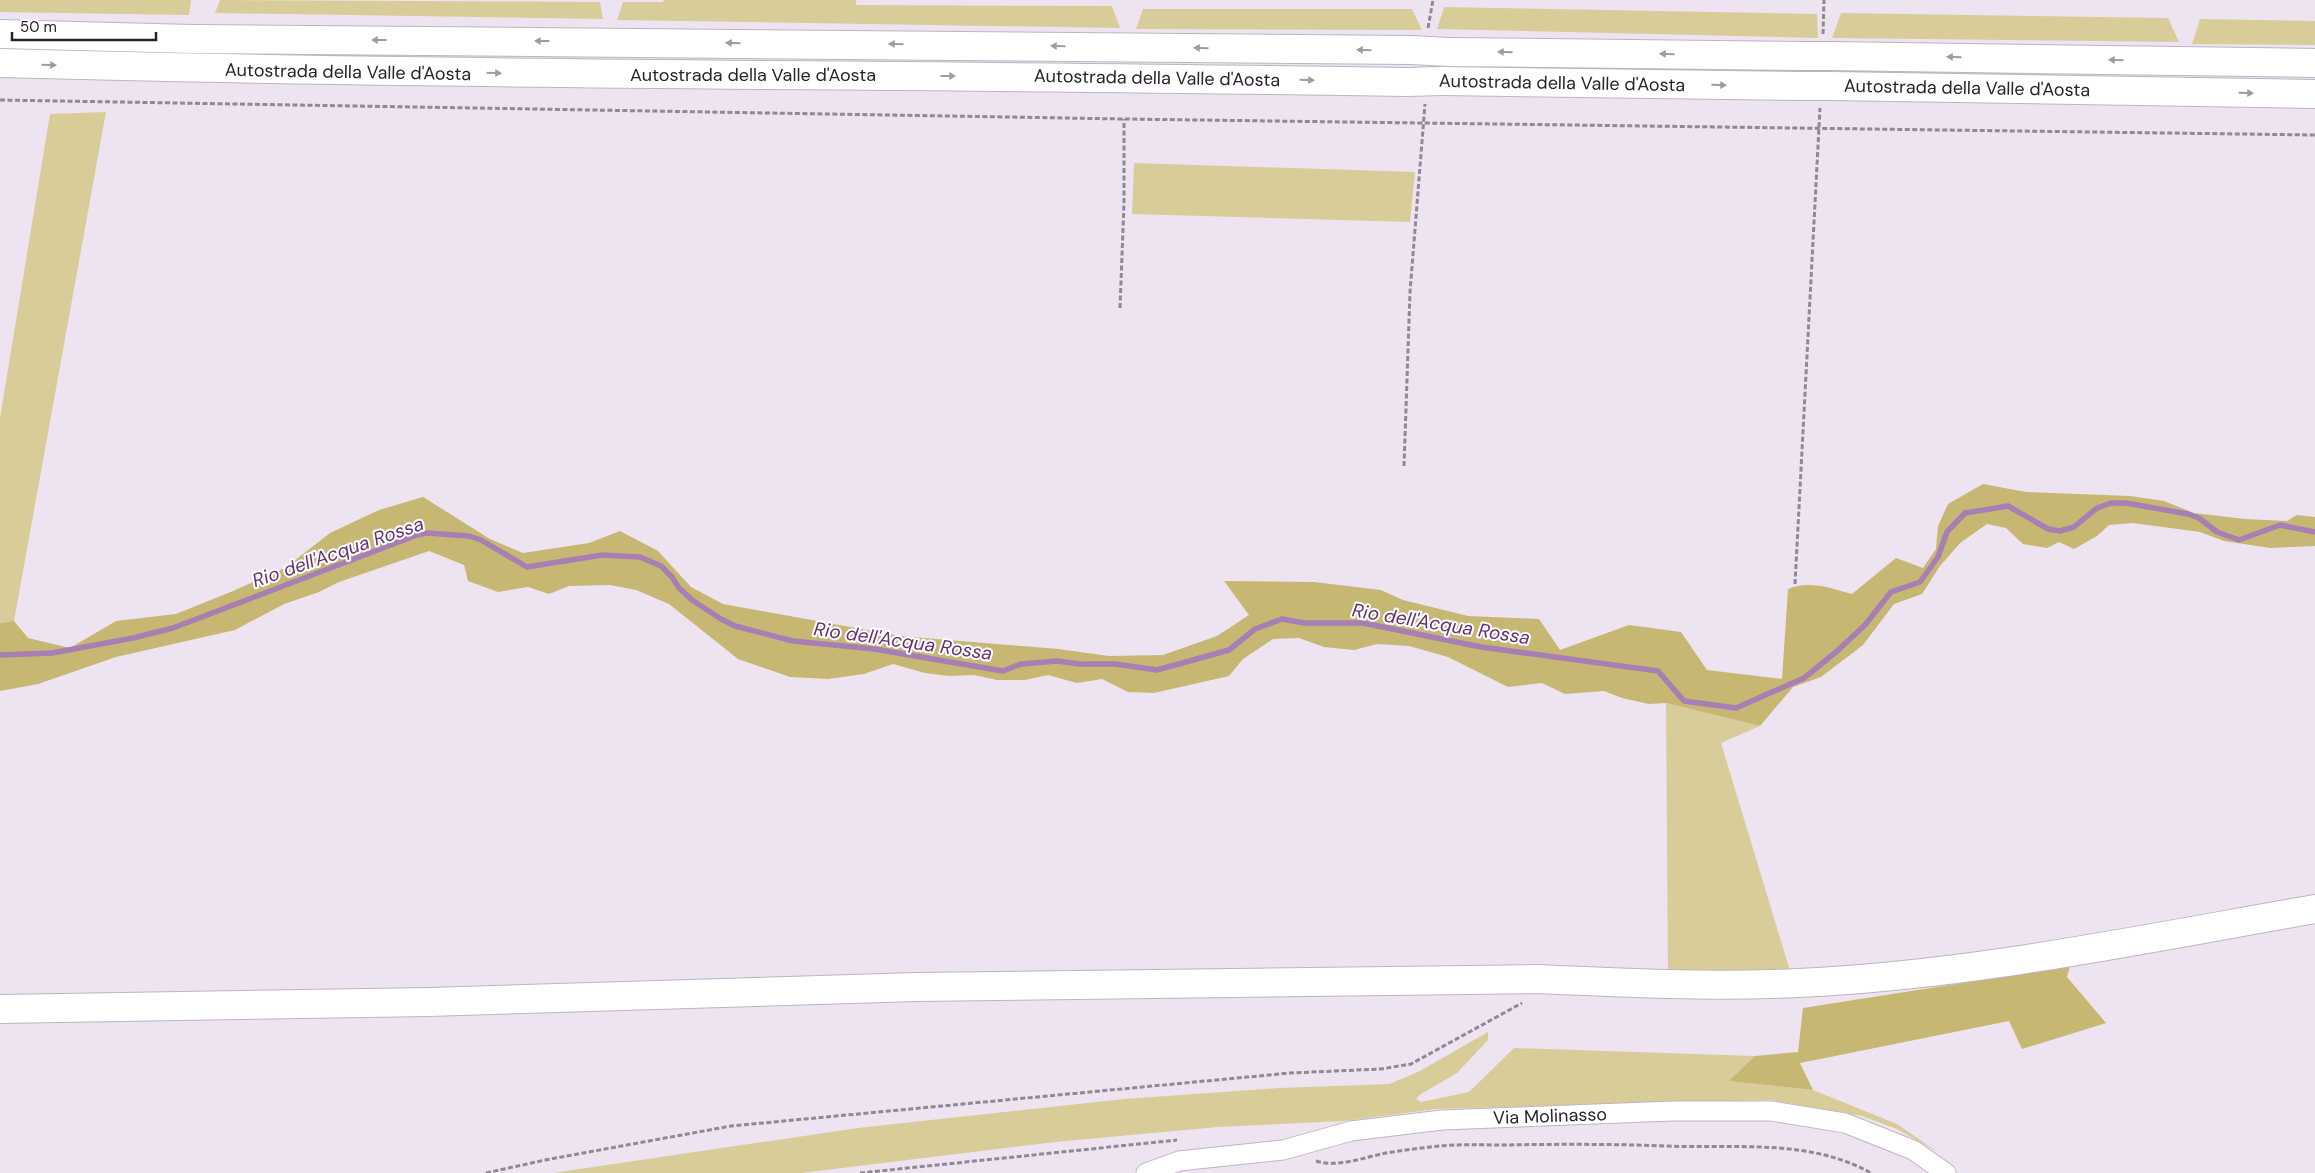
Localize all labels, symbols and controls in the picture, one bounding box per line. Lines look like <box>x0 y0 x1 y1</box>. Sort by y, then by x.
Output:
scale bar <box>12 10 156 42</box>
text: 50 m <box>20 17 57 37</box>
one-way arrow <box>371 36 387 44</box>
one-way arrow <box>534 37 550 45</box>
one-way arrow <box>725 39 741 47</box>
one-way arrow <box>887 40 903 48</box>
one-way arrow <box>1050 42 1066 50</box>
one-way arrow <box>1193 44 1209 52</box>
one-way arrow <box>1355 46 1371 54</box>
one-way arrow <box>1497 48 1513 56</box>
one-way arrow <box>1659 50 1675 58</box>
one-way arrow <box>1946 53 1962 61</box>
one-way arrow <box>2108 56 2124 64</box>
street label: Autostrada della Valle d'Aosta <box>225 58 471 86</box>
one-way arrow <box>41 61 57 69</box>
street label: Autostrada della Valle d'Aosta <box>630 63 876 87</box>
street label: Autostrada della Valle d'Aosta <box>1034 64 1280 92</box>
one-way arrow <box>486 69 502 77</box>
street label: Autostrada della Valle d'Aosta <box>1439 69 1685 97</box>
one-way arrow <box>940 72 956 80</box>
street label: Autostrada della Valle d'Aosta <box>1844 74 2090 102</box>
one-way arrow <box>1299 76 1315 84</box>
one-way arrow <box>1711 81 1727 89</box>
one-way arrow <box>2238 89 2254 97</box>
water label: Rio dell'Acqua Rossa <box>249 511 427 593</box>
water label: Rio dell'Acqua Rossa <box>1350 598 1532 650</box>
water label: Rio dell'Acqua Rossa <box>812 616 994 666</box>
street label: Via Molinasso <box>1493 1102 1607 1130</box>

